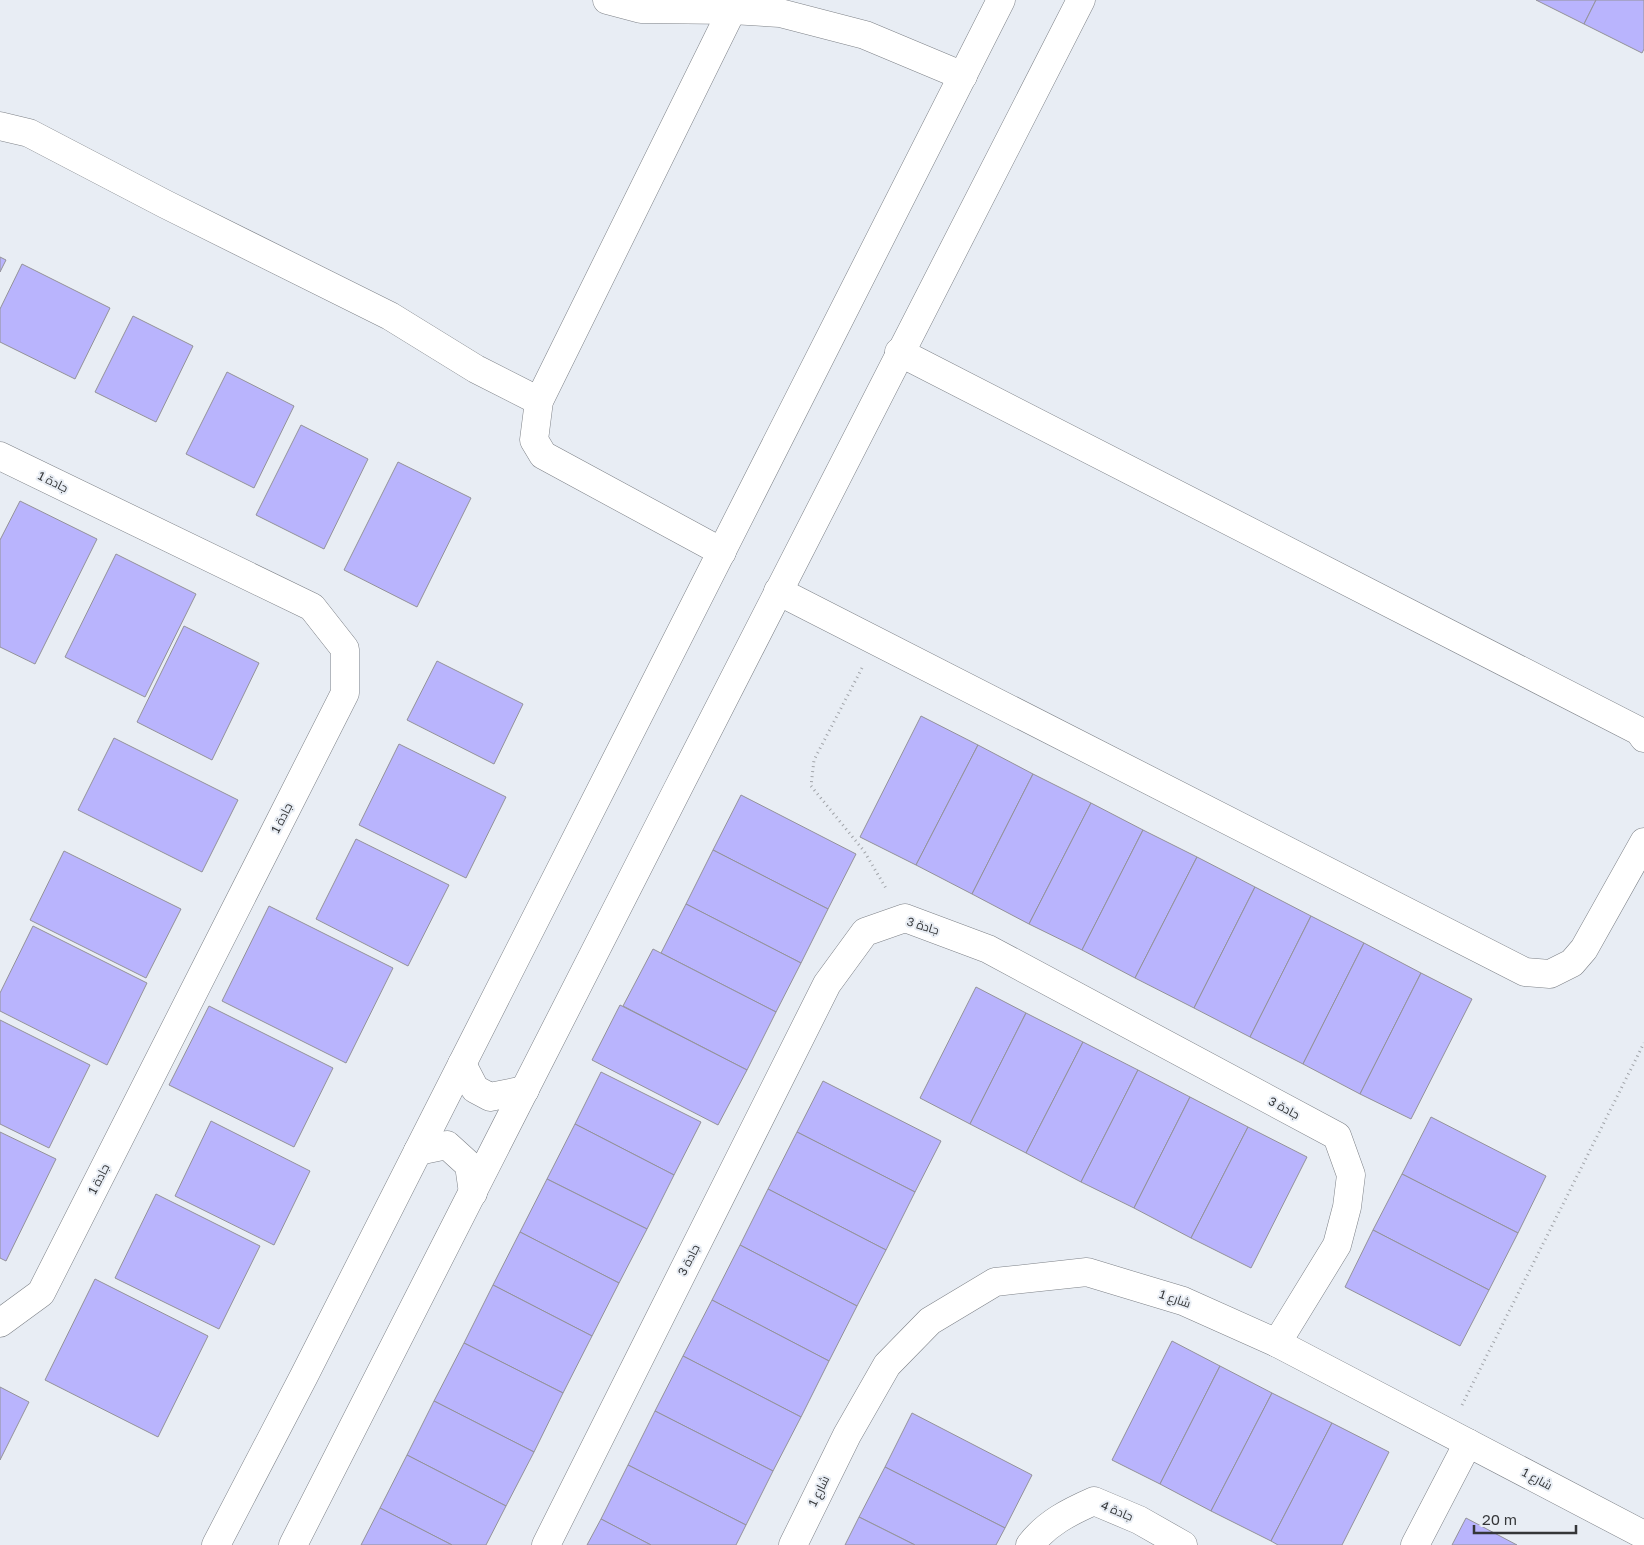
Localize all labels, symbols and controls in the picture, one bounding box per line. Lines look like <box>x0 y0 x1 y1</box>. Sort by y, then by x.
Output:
street label: جادة 1 <box>36 468 71 495</box>
street label: جادة 1 <box>268 800 295 835</box>
street label: جادة 3 <box>905 914 941 938</box>
street label: جادة 3 <box>1266 1093 1302 1122</box>
street label: جادة 1 <box>85 1161 112 1196</box>
street label: جادة 3 <box>674 1242 703 1278</box>
street label: شارع 1 <box>1157 1286 1193 1312</box>
street label: شارع 1 <box>1519 1464 1555 1494</box>
street label: شارع 1 <box>805 1473 833 1509</box>
street label: جادة 4 <box>1099 1497 1135 1524</box>
scale bar <box>1474 1502 1576 1534</box>
text: 20 m <box>1482 1510 1517 1528</box>

